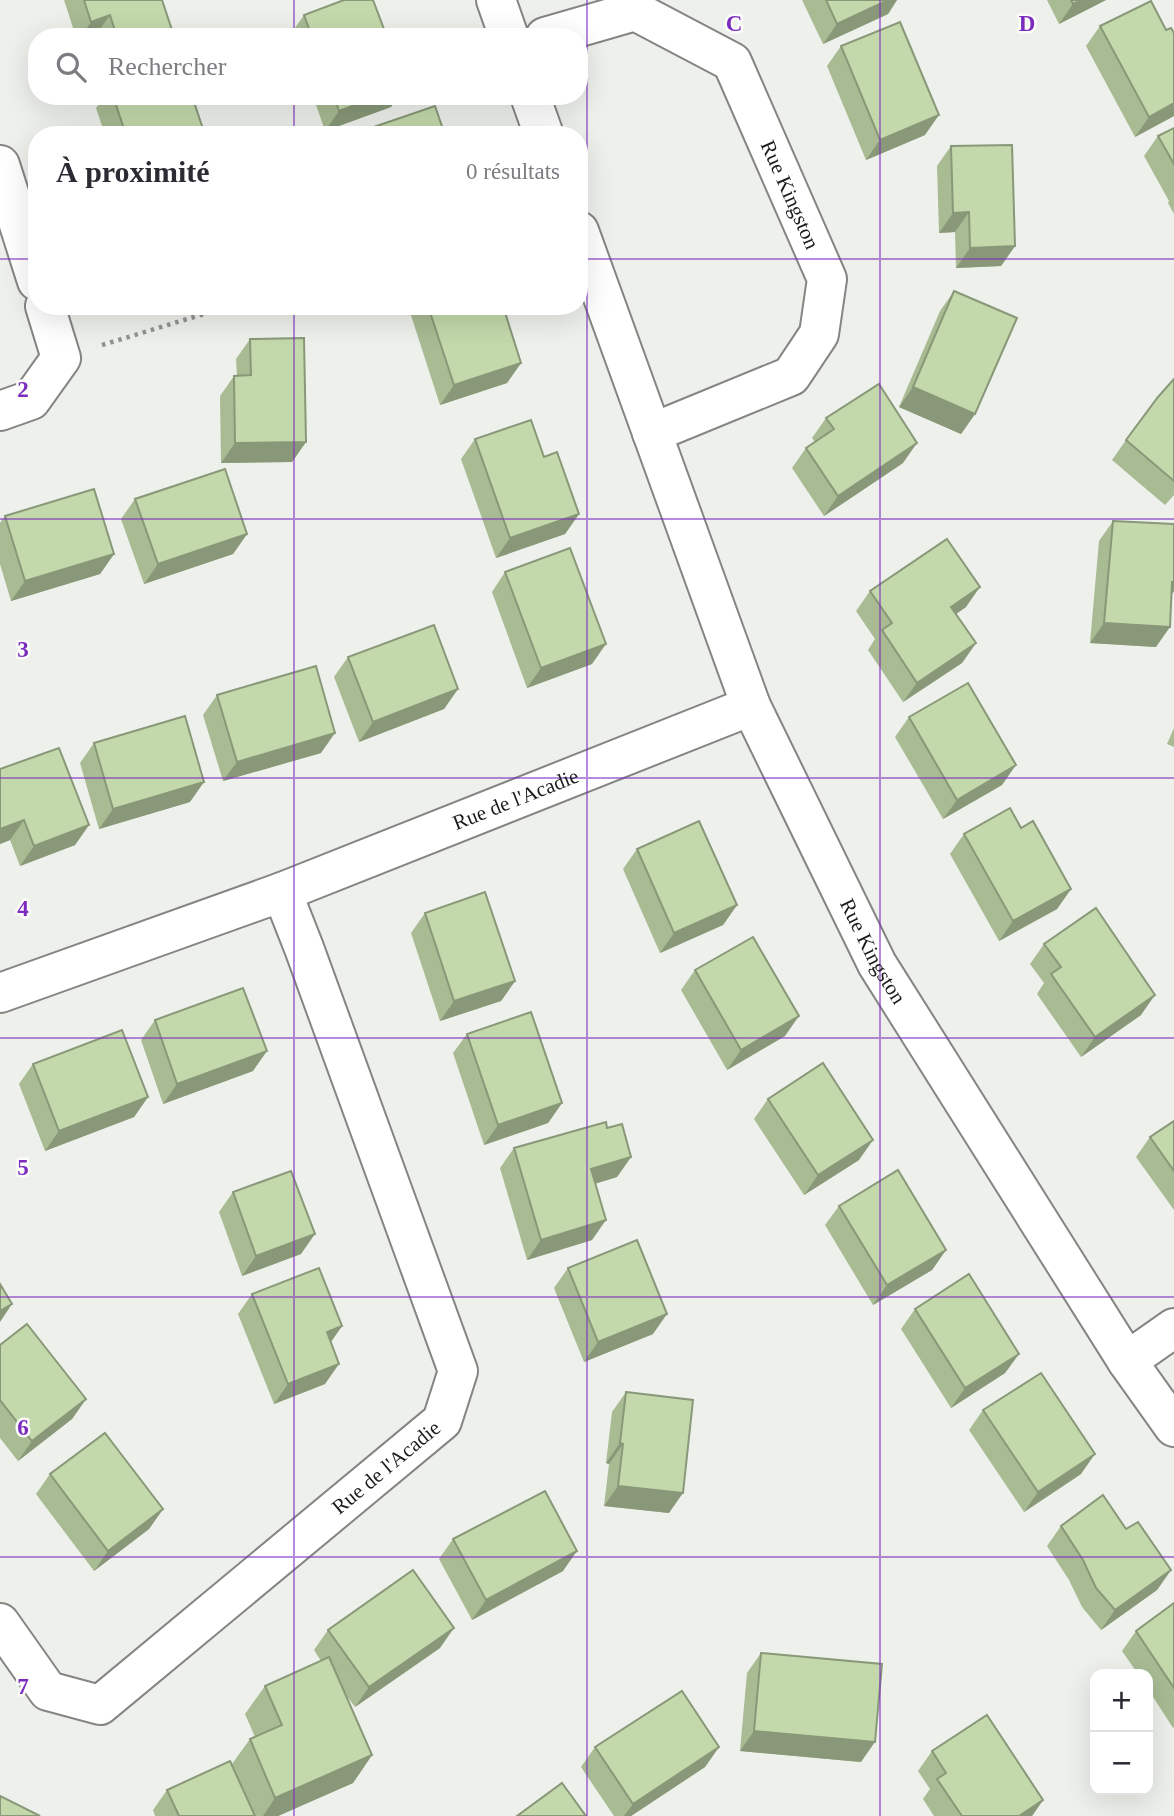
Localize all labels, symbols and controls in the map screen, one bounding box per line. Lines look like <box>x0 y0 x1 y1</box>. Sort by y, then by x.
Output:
text: C <box>726 11 742 36</box>
text: D <box>1019 11 1035 36</box>
search box <box>28 28 588 105</box>
icon: search <box>52 48 90 86</box>
text: Rechercher <box>108 52 226 81</box>
street label: Rue Kingston <box>756 137 825 253</box>
text: À proximité <box>56 155 210 188</box>
text: 0 résultats <box>466 159 560 184</box>
text: 2 <box>17 377 29 402</box>
text: 3 <box>17 637 29 662</box>
street label: Rue de l'Acadie <box>449 764 582 835</box>
street label: Rue Kingston <box>835 895 911 1009</box>
text: 4 <box>17 896 29 921</box>
text: 5 <box>17 1155 29 1180</box>
text: 6 <box>17 1415 29 1440</box>
street label: Rue de l'Acadie <box>327 1416 445 1519</box>
map controls <box>1090 1669 1153 1795</box>
button: + <box>1090 1669 1153 1732</box>
text: 7 <box>17 1674 29 1699</box>
button: − <box>1090 1732 1153 1795</box>

